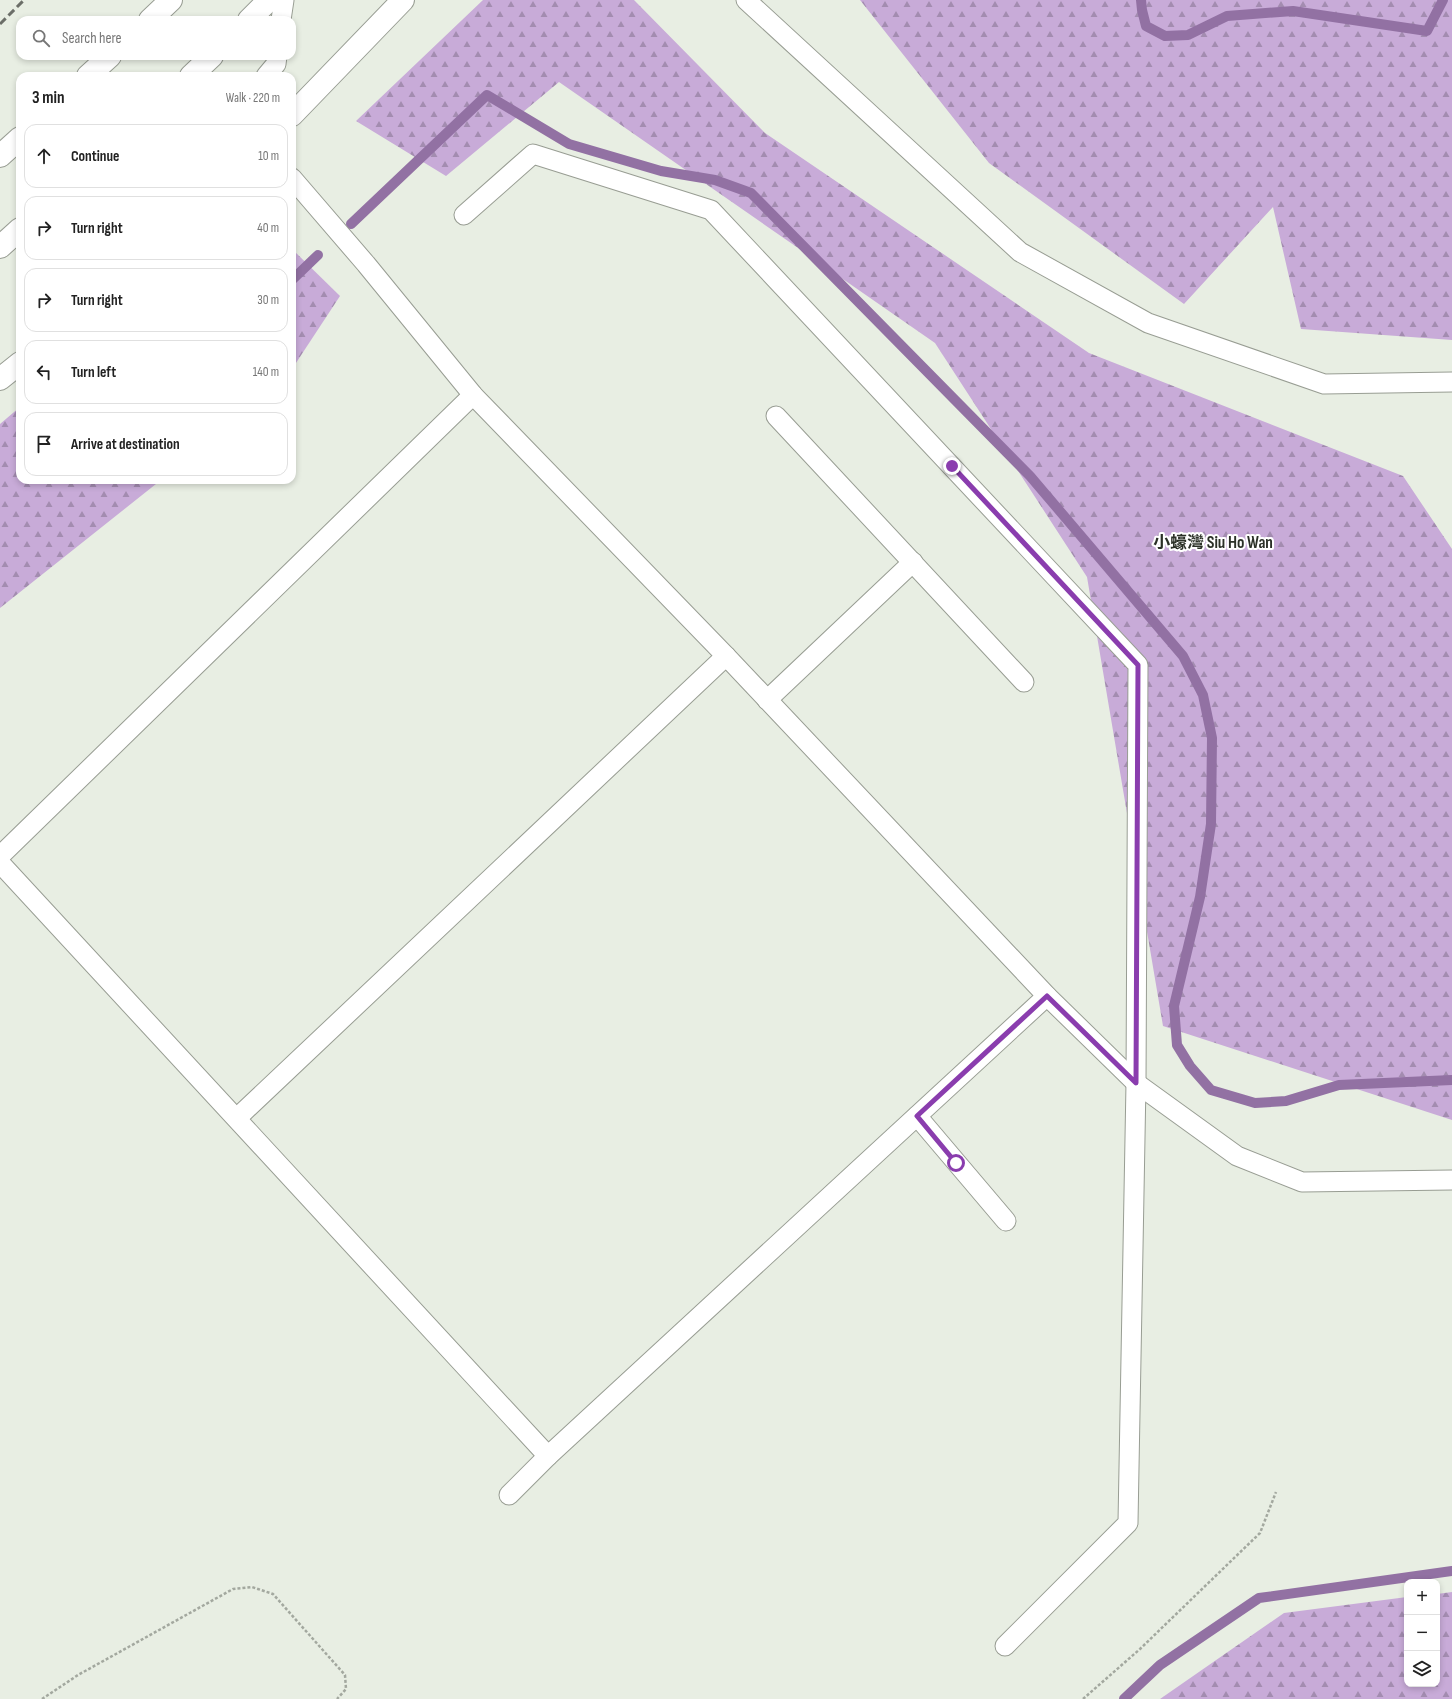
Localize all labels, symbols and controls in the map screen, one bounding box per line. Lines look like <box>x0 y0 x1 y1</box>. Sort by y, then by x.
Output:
search box <box>16 16 296 60</box>
icon: search <box>30 27 52 49</box>
text: Search here <box>62 29 122 48</box>
text: 3 min <box>32 88 65 108</box>
text: Walk · 220 m <box>226 90 280 106</box>
icon: ahead <box>33 145 55 167</box>
text: Continue <box>71 147 120 166</box>
text: 10 m <box>258 148 279 164</box>
icon: right <box>33 217 55 239</box>
text: Turn right <box>71 219 123 238</box>
text: 40 m <box>257 220 279 236</box>
icon: right <box>33 289 55 311</box>
text: Turn right <box>71 291 123 310</box>
text: 30 m <box>257 292 279 308</box>
icon: left <box>33 361 55 383</box>
text: Turn left <box>71 363 116 382</box>
text: 140 m <box>253 364 279 380</box>
icon: arrive <box>33 433 55 455</box>
text: Arrive at destination <box>71 435 180 454</box>
route end <box>943 457 961 475</box>
district label: 小蠔灣 Siu Ho Wan <box>1153 533 1273 553</box>
route start <box>947 1154 965 1172</box>
map controls <box>1404 1579 1440 1687</box>
button: + <box>1404 1579 1440 1615</box>
button: − <box>1404 1615 1440 1651</box>
button: layers <box>1404 1651 1440 1687</box>

